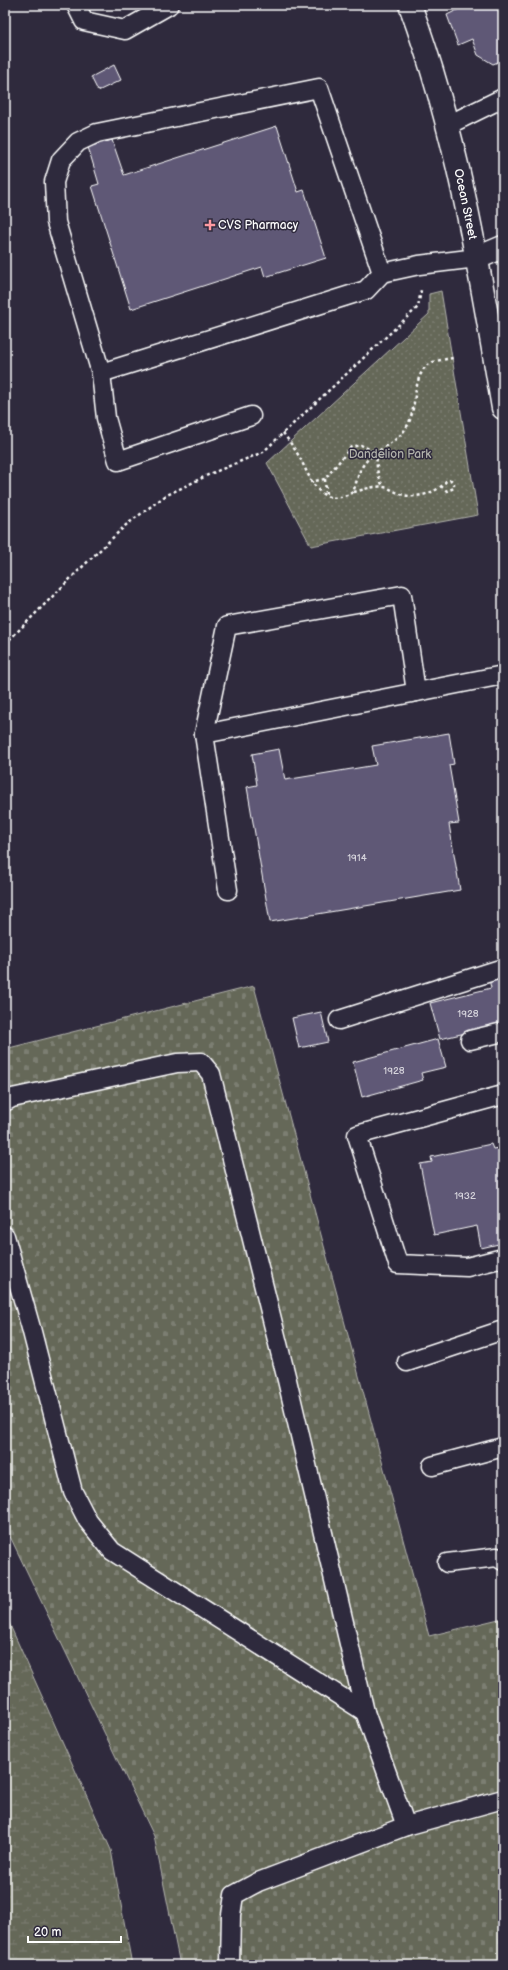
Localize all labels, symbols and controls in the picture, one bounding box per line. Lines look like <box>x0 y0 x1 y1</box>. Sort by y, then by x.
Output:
street label: Ocean Street <box>450 167 480 241</box>
place label: CVS Pharmacy <box>218 218 299 233</box>
marker: CVS Pharmacy <box>205 220 215 230</box>
park label: Dandelion Park <box>349 447 431 462</box>
house number: 1914 <box>347 852 367 864</box>
house number: 1928 <box>457 1008 479 1020</box>
house number: 1928 <box>383 1065 405 1077</box>
house number: 1932 <box>454 1190 476 1202</box>
scale bar <box>28 1918 121 1944</box>
text: 20 m <box>34 1925 61 1940</box>

